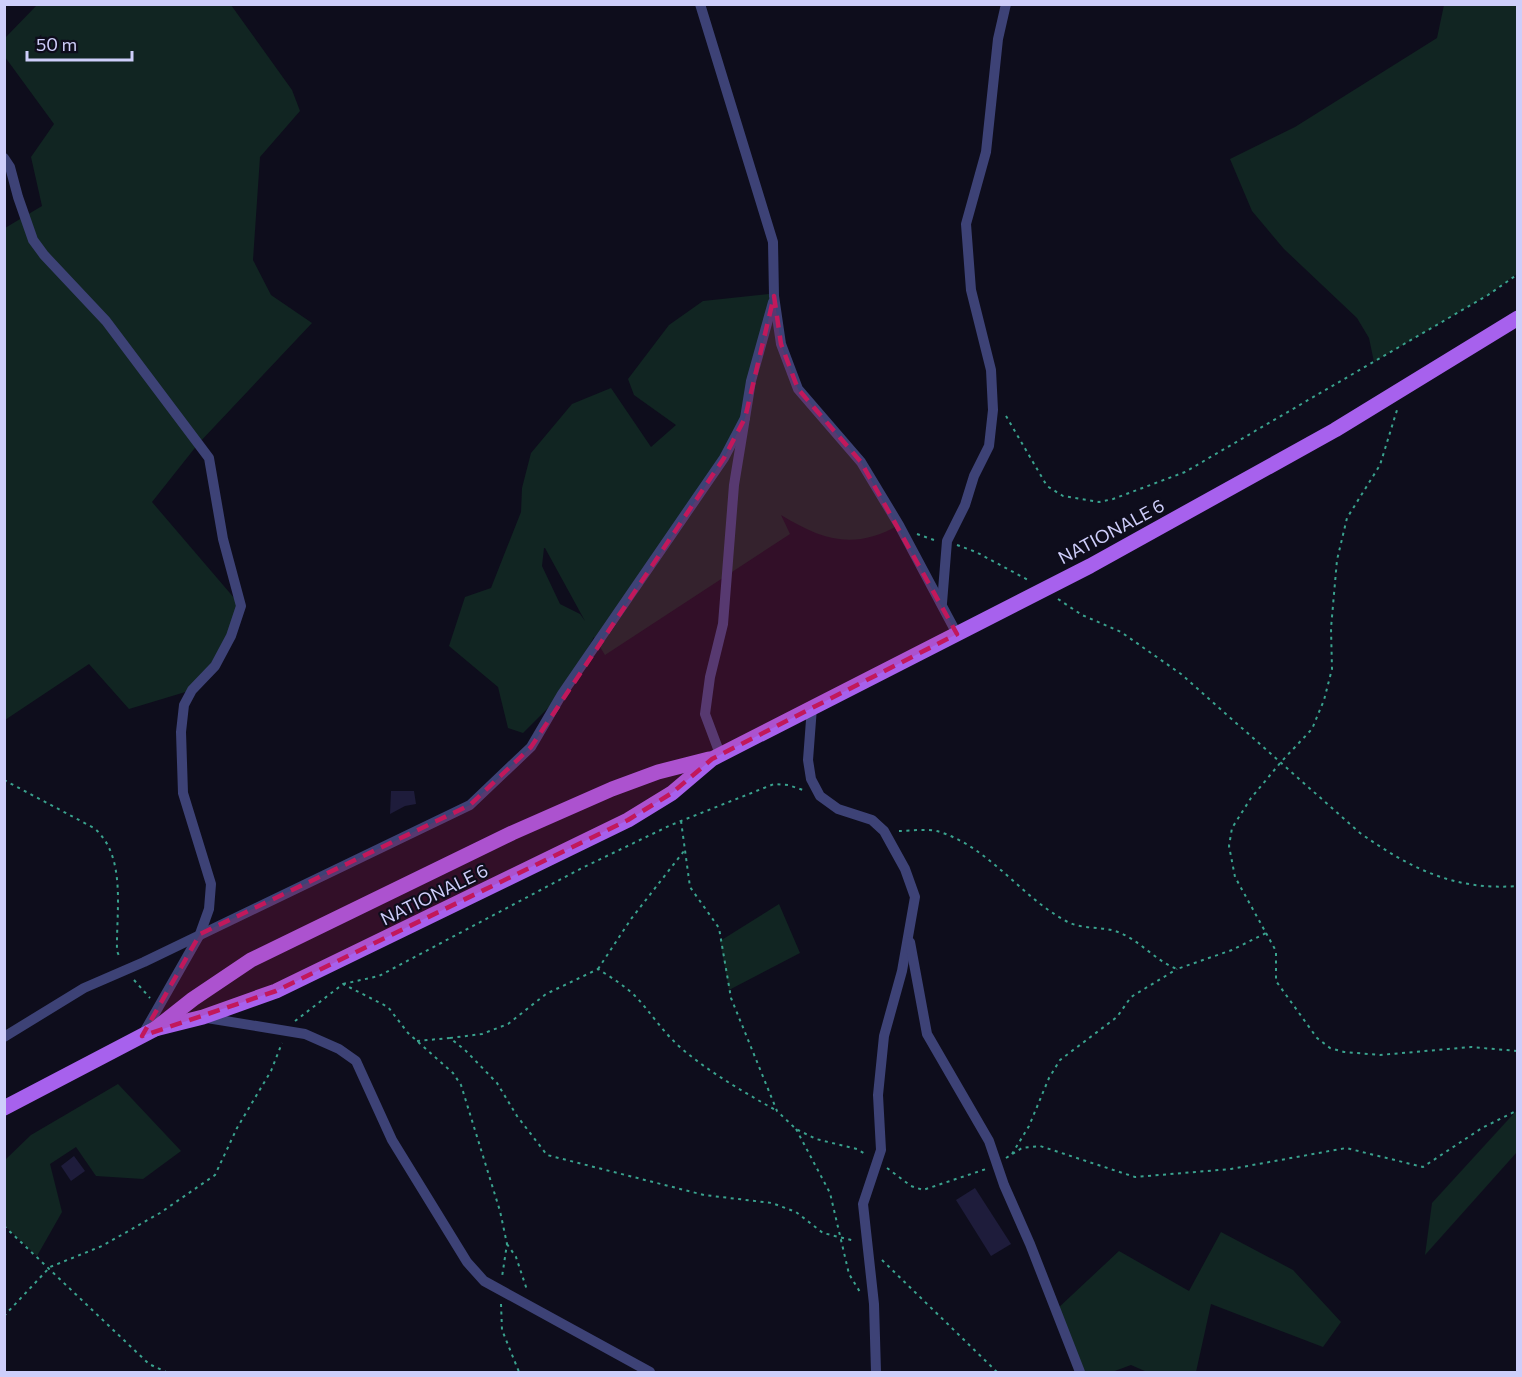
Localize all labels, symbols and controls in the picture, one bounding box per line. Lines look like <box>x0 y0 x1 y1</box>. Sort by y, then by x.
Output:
scale bar <box>27 24 132 62</box>
text: 50 m <box>36 33 77 55</box>
street label: NATIONALE 6 <box>1054 494 1168 568</box>
street label: NATIONALE 6 <box>377 858 491 930</box>

